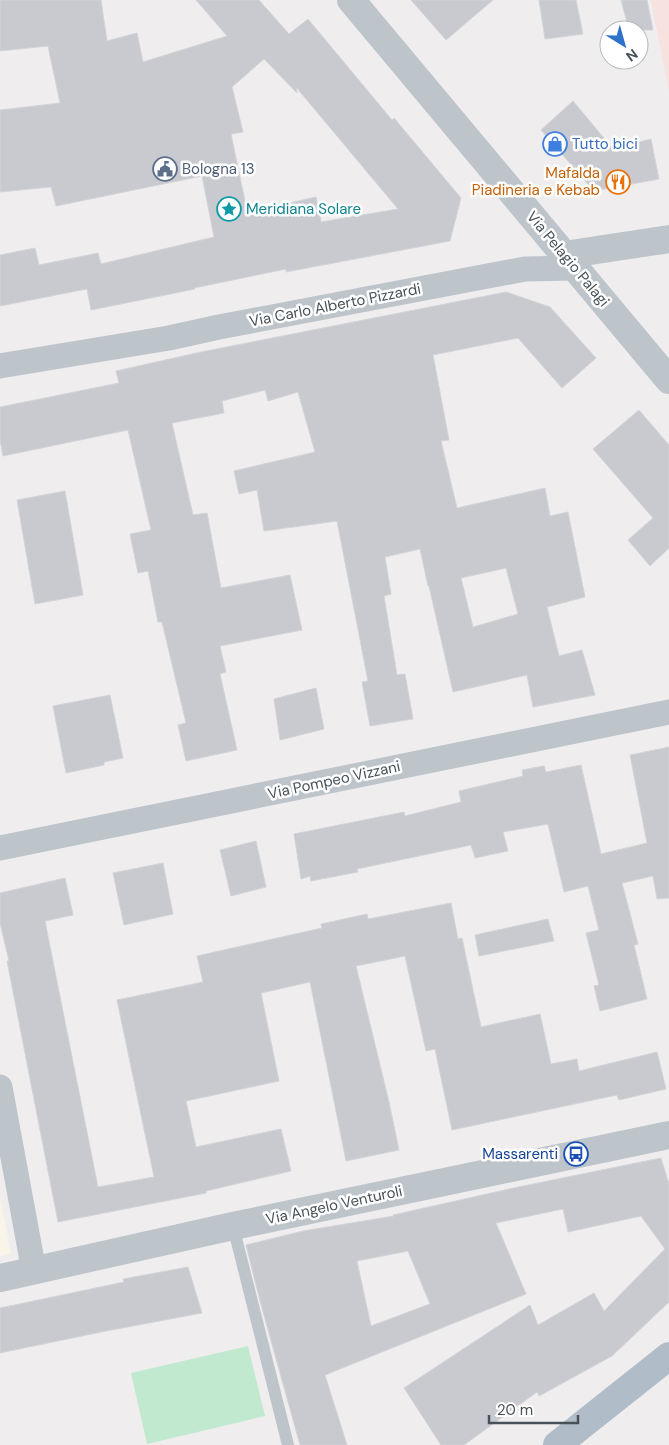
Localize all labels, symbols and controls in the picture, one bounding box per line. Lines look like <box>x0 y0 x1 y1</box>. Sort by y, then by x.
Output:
north arrow <box>599 20 649 70</box>
text: N <box>622 45 641 66</box>
shop icon: Tutto bici <box>542 131 568 157</box>
place label: Tutto bici <box>572 134 638 154</box>
public building icon: Bologna 13 <box>152 156 178 182</box>
place label: Bologna 13 <box>182 159 255 179</box>
place label: Mafalda Piadineria e Kebab <box>472 163 600 200</box>
restaurant icon: Mafalda Piadineria e Kebab <box>605 169 631 195</box>
place icon: Meridiana Solare <box>216 196 242 222</box>
place label: Meridiana Solare <box>246 199 361 219</box>
street label: Via Pelagio Palagi <box>522 207 614 311</box>
street label: Via Carlo Alberto Pizzardi <box>248 279 422 331</box>
street label: Via Pompeo Vizzani <box>266 756 402 804</box>
bus stop icon: Massarenti <box>563 1141 589 1167</box>
place label: Massarenti <box>482 1144 558 1164</box>
street label: Via Angelo Venturoli <box>264 1181 404 1229</box>
scale bar <box>489 1392 578 1424</box>
text: 20 m <box>497 1400 533 1420</box>

